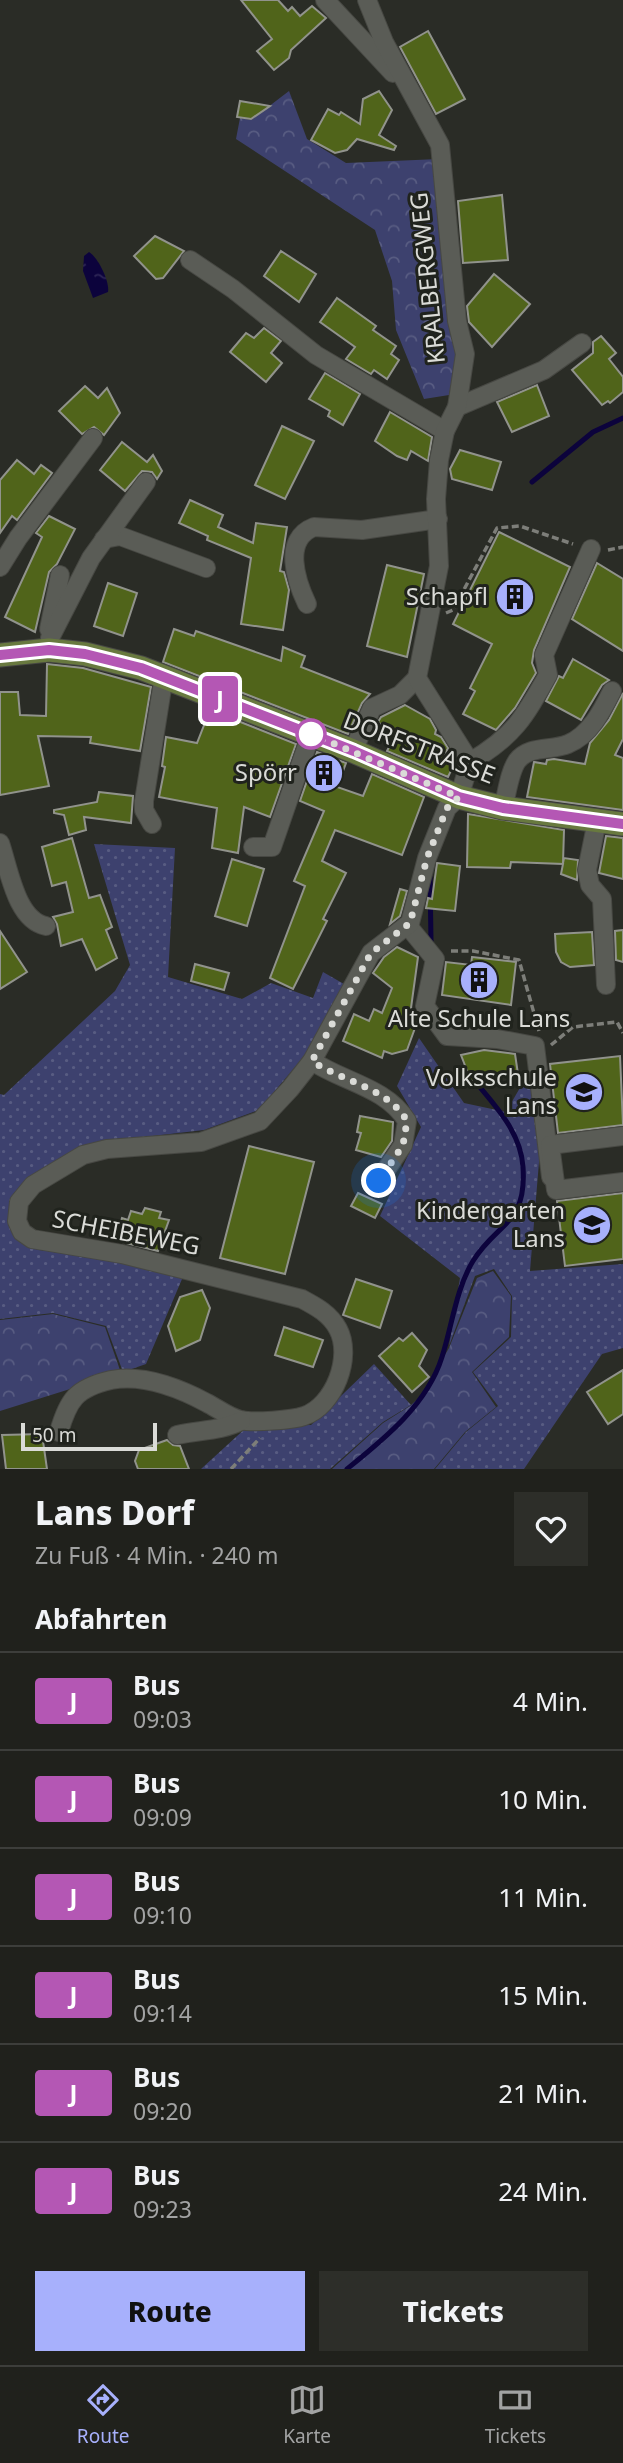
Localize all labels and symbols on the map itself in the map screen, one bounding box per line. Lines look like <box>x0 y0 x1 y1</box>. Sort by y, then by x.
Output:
street label: KRALBERGWEG <box>401 191 452 366</box>
building icon: Schapfl <box>494 576 536 618</box>
place label: Schapfl <box>406 579 488 612</box>
line badge: J <box>197 676 243 722</box>
street label: DORFSTRASSE <box>339 703 500 791</box>
unlabelled marker <box>296 719 326 749</box>
building icon: Spörr <box>303 752 345 794</box>
place label: Spörr <box>235 755 297 788</box>
building icon: Alte Schule Lans <box>458 959 500 1001</box>
place label: Alte Schule Lans <box>388 1001 570 1034</box>
place label: Volksschule Lans <box>426 1060 557 1121</box>
school or university icon: Volksschule Lans <box>563 1071 605 1113</box>
your location <box>361 1163 396 1198</box>
place label: Kindergarten Lans <box>416 1193 565 1254</box>
street label: SCHEIBEWEG <box>50 1201 203 1262</box>
school or university icon: Kindergarten Lans <box>571 1204 613 1246</box>
scale bar <box>21 1420 158 1452</box>

